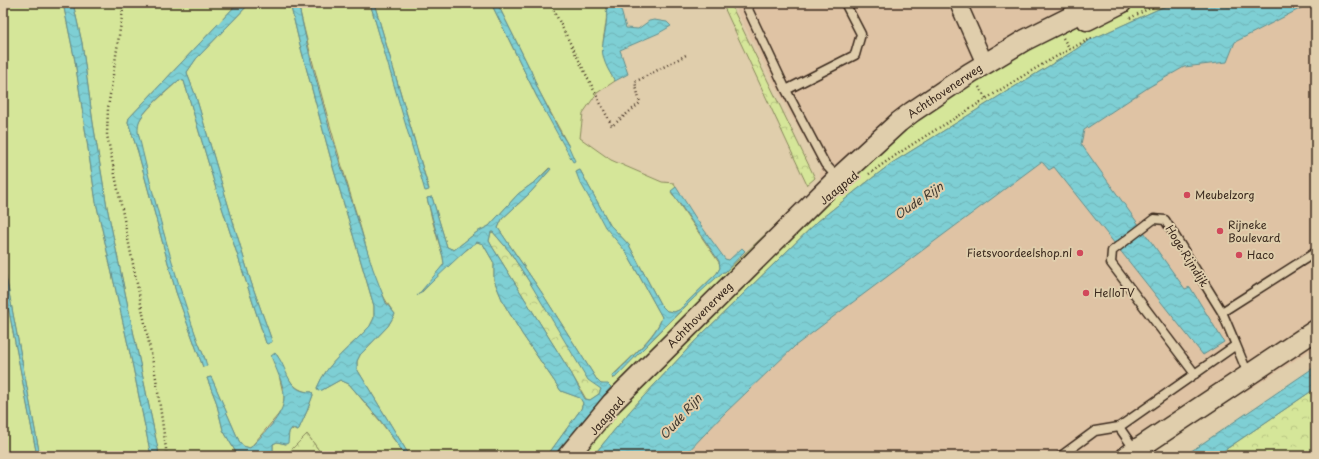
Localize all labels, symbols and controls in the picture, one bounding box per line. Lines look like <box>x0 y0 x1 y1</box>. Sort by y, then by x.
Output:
street label: Achthovenerweg <box>904 59 986 122</box>
street label: Jaagpad <box>816 166 862 209</box>
water label: Oude Rijn <box>890 177 947 223</box>
place label: Meubelzorg <box>1195 186 1255 203</box>
marker: Meubelzorg <box>1182 190 1192 200</box>
place label: Rijneke Boulevard <box>1228 216 1281 246</box>
street label: Hoge Rijndijk <box>1162 221 1213 290</box>
marker: Rijneke Boulevard <box>1215 226 1225 236</box>
place label: Fietsvoordeelshop.nl <box>967 244 1072 261</box>
place label: Haco <box>1247 246 1274 263</box>
marker: Fietsvoordeelshop.nl <box>1075 248 1085 258</box>
marker: Haco <box>1234 250 1244 260</box>
street label: Achthovenerweg <box>663 278 737 352</box>
place label: HelloTV <box>1094 284 1135 301</box>
marker: HelloTV <box>1081 288 1091 298</box>
water label: Oude Rijn <box>655 389 706 443</box>
street label: Jaagpad <box>585 393 628 439</box>

